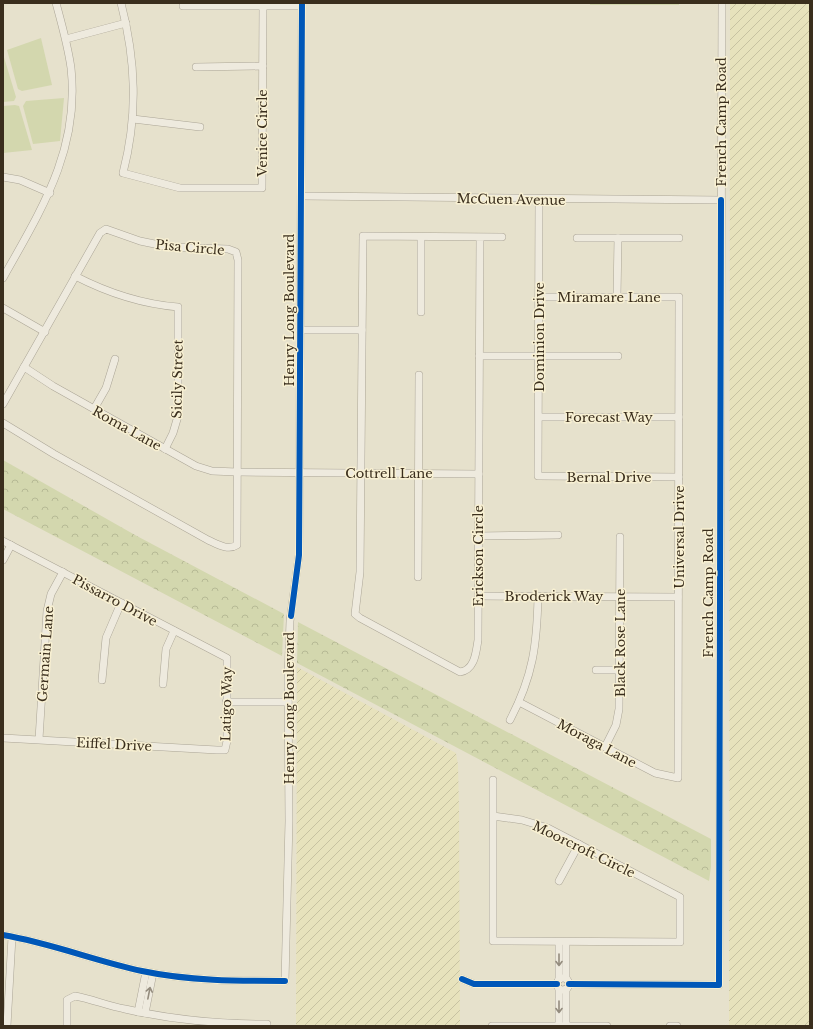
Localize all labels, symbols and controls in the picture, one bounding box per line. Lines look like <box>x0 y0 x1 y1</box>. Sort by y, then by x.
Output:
street label: French Camp Road <box>713 57 730 187</box>
street label: Venice Circle <box>254 89 271 178</box>
street label: McCuen Avenue <box>456 190 566 209</box>
street label: Henry Long Boulevard <box>281 233 298 386</box>
street label: Pisa Circle <box>155 236 225 259</box>
street label: Dominion Drive <box>531 282 548 392</box>
street label: Miramare Lane <box>557 289 661 306</box>
street label: Sicily Street <box>168 339 187 419</box>
street label: Roma Lane <box>89 402 164 454</box>
street label: Forecast Way <box>565 409 654 426</box>
street label: Cottrell Lane <box>345 465 433 482</box>
street label: Bernal Drive <box>567 469 651 486</box>
street label: Universal Drive <box>671 485 688 589</box>
street label: Erickson Circle <box>470 505 487 607</box>
street label: French Camp Road <box>700 528 717 658</box>
street label: Pissarro Drive <box>69 571 160 630</box>
street label: Broderick Way <box>505 588 604 605</box>
street label: Black Rose Lane <box>612 589 629 697</box>
street label: Germain Lane <box>34 605 57 703</box>
street label: Henry Long Boulevard <box>281 631 298 784</box>
street label: Latigo Way <box>217 666 236 742</box>
street label: Moraga Lane <box>554 715 639 771</box>
street label: Eiffel Drive <box>76 734 152 755</box>
street label: Moorcroft Circle <box>530 817 638 882</box>
one-way arrow <box>555 953 563 966</box>
one-way arrow <box>145 987 153 1000</box>
one-way arrow <box>555 1000 563 1013</box>

